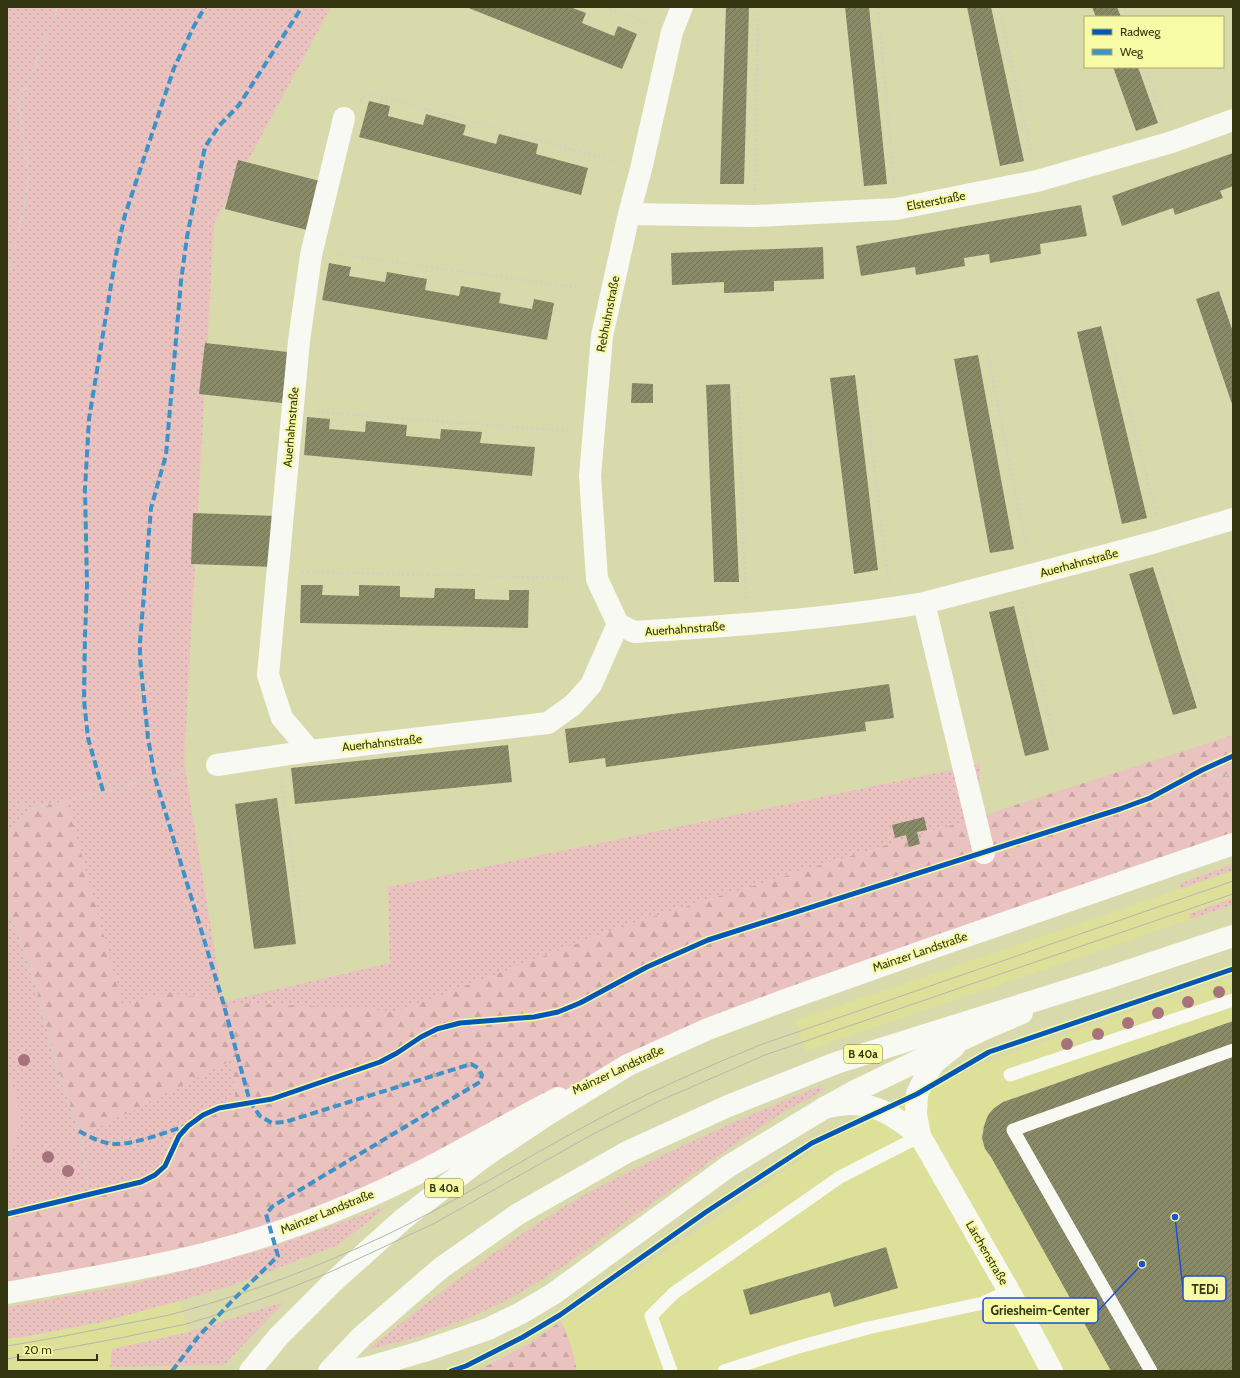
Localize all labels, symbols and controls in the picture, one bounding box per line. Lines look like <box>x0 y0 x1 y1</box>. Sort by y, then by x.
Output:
legend <box>1084 16 1224 68</box>
text: Radweg <box>1120 24 1161 39</box>
text: Weg <box>1120 44 1144 59</box>
street label: Elsterstraße <box>905 187 967 214</box>
street label: Rebhuhnstraße <box>593 275 622 353</box>
street label: Auerhahnstraße <box>280 386 301 468</box>
street label: Auerhahnstraße <box>1038 545 1120 580</box>
street label: Auerhahnstraße <box>644 618 726 639</box>
street label: Auerhahnstraße <box>341 731 423 754</box>
street label: Mainzer Landstraße <box>870 928 969 975</box>
street label: Mainzer Landstraße <box>570 1042 666 1097</box>
road number: B 40a <box>844 1045 882 1063</box>
road number: B 40a <box>425 1179 463 1197</box>
street label: Mainzer Landstraße <box>278 1186 376 1237</box>
street label: Lärchenstraße <box>963 1218 1012 1288</box>
callout: TEDi <box>1183 1276 1226 1301</box>
text: TEDi <box>1192 1281 1218 1297</box>
callout: Griesheim-Center <box>983 1298 1098 1323</box>
text: Griesheim-Center <box>991 1302 1090 1318</box>
scale bar <box>18 1336 97 1362</box>
text: 20 m <box>24 1342 52 1357</box>

